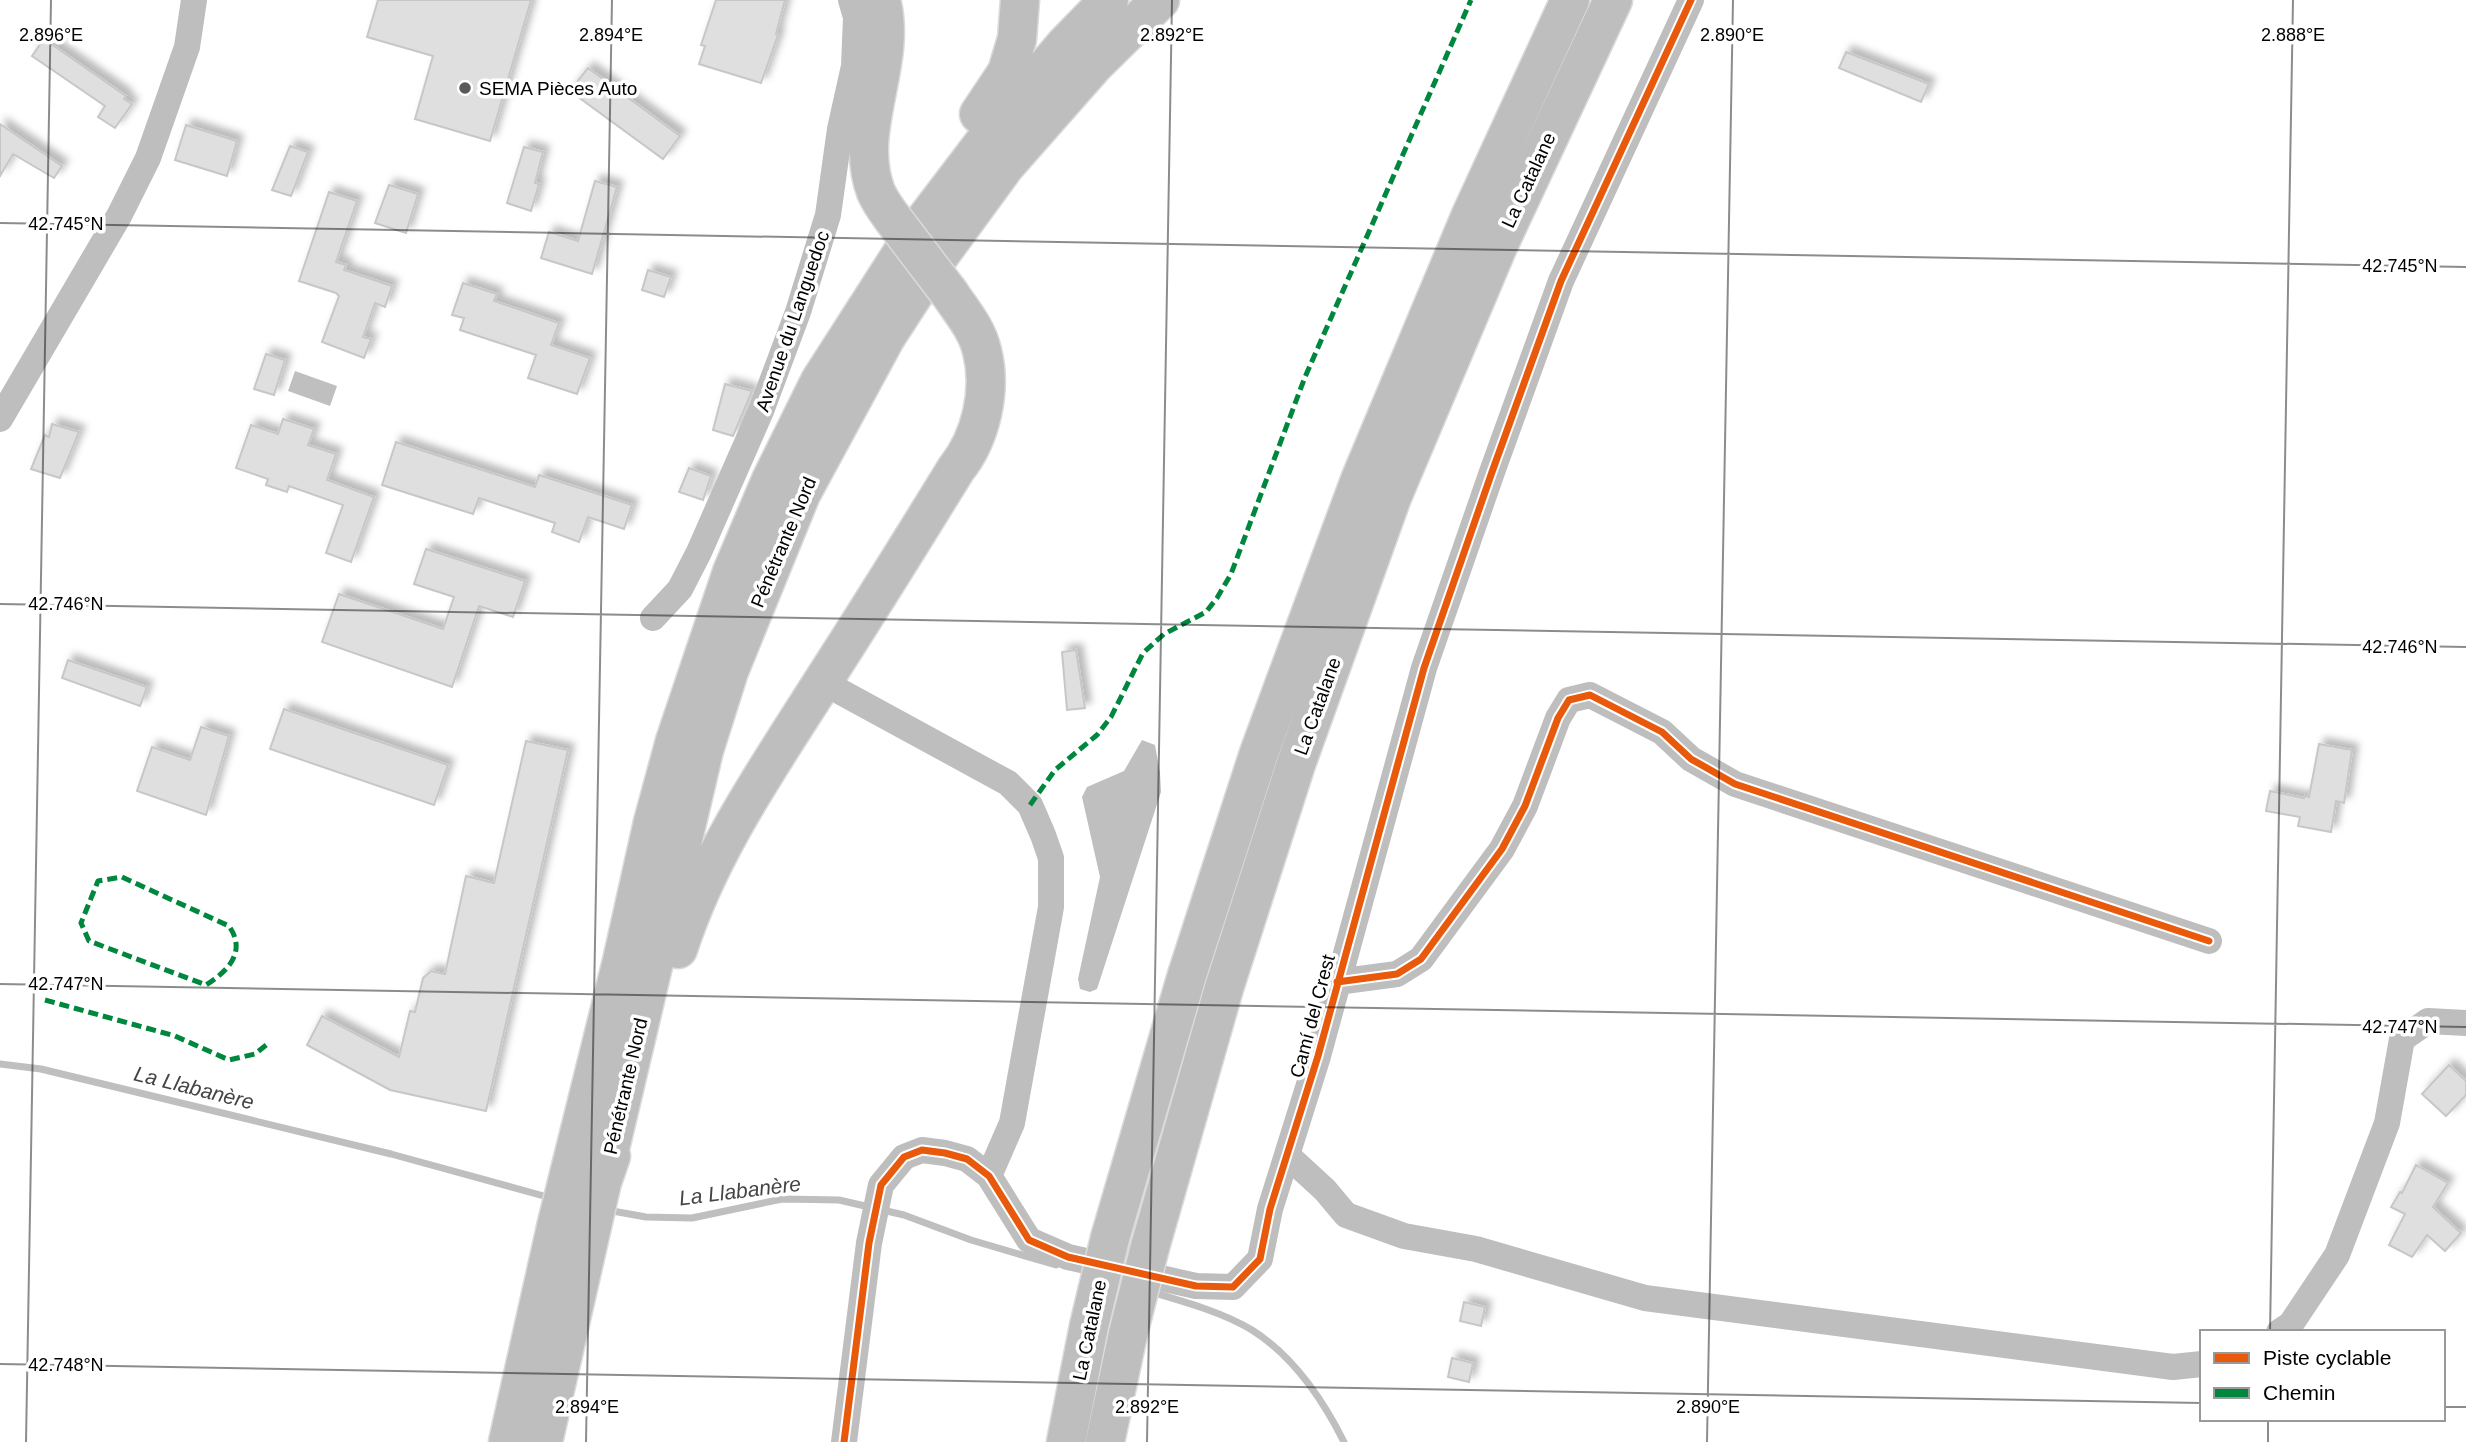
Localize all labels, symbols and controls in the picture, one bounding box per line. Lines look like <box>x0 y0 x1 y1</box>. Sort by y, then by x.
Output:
text: 2.896°E <box>19 25 83 45</box>
text: 2.894°E <box>579 25 643 45</box>
text: 2.892°E <box>1140 25 1204 45</box>
text: 2.890°E <box>1700 25 1764 45</box>
text: 2.888°E <box>2261 25 2325 45</box>
place label: SEMA Pièces Auto <box>479 78 637 99</box>
marker: SEMA Pièces Auto <box>457 80 473 96</box>
street label: La Catalane <box>1497 129 1560 231</box>
text: 42.745°N <box>28 214 104 234</box>
street label: Avenue du Languedoc <box>752 228 833 414</box>
text: 42.745°N <box>2362 256 2438 276</box>
street label: Pénétrante Nord <box>747 474 820 610</box>
text: 42.746°N <box>28 594 104 614</box>
text: 42.746°N <box>2362 637 2438 657</box>
street label: La Catalane <box>1290 654 1345 758</box>
street label: Camí del Crest <box>1286 952 1339 1080</box>
text: 42.747°N <box>28 974 104 994</box>
street label: Pénétrante Nord <box>600 1016 651 1156</box>
text: 42.747°N <box>2362 1017 2438 1037</box>
water label: La Llabanère <box>132 1062 256 1114</box>
water label: La Llabanère <box>678 1172 802 1209</box>
street label: La Catalane <box>1069 1278 1110 1382</box>
legend <box>2200 1330 2445 1421</box>
text: Piste cyclable <box>2263 1346 2391 1369</box>
text: 42.748°N <box>28 1355 104 1375</box>
text: Chemin <box>2263 1381 2335 1404</box>
text: 2.894°E <box>555 1397 619 1417</box>
text: 2.892°E <box>1115 1397 1179 1417</box>
text: 2.890°E <box>1676 1397 1740 1417</box>

